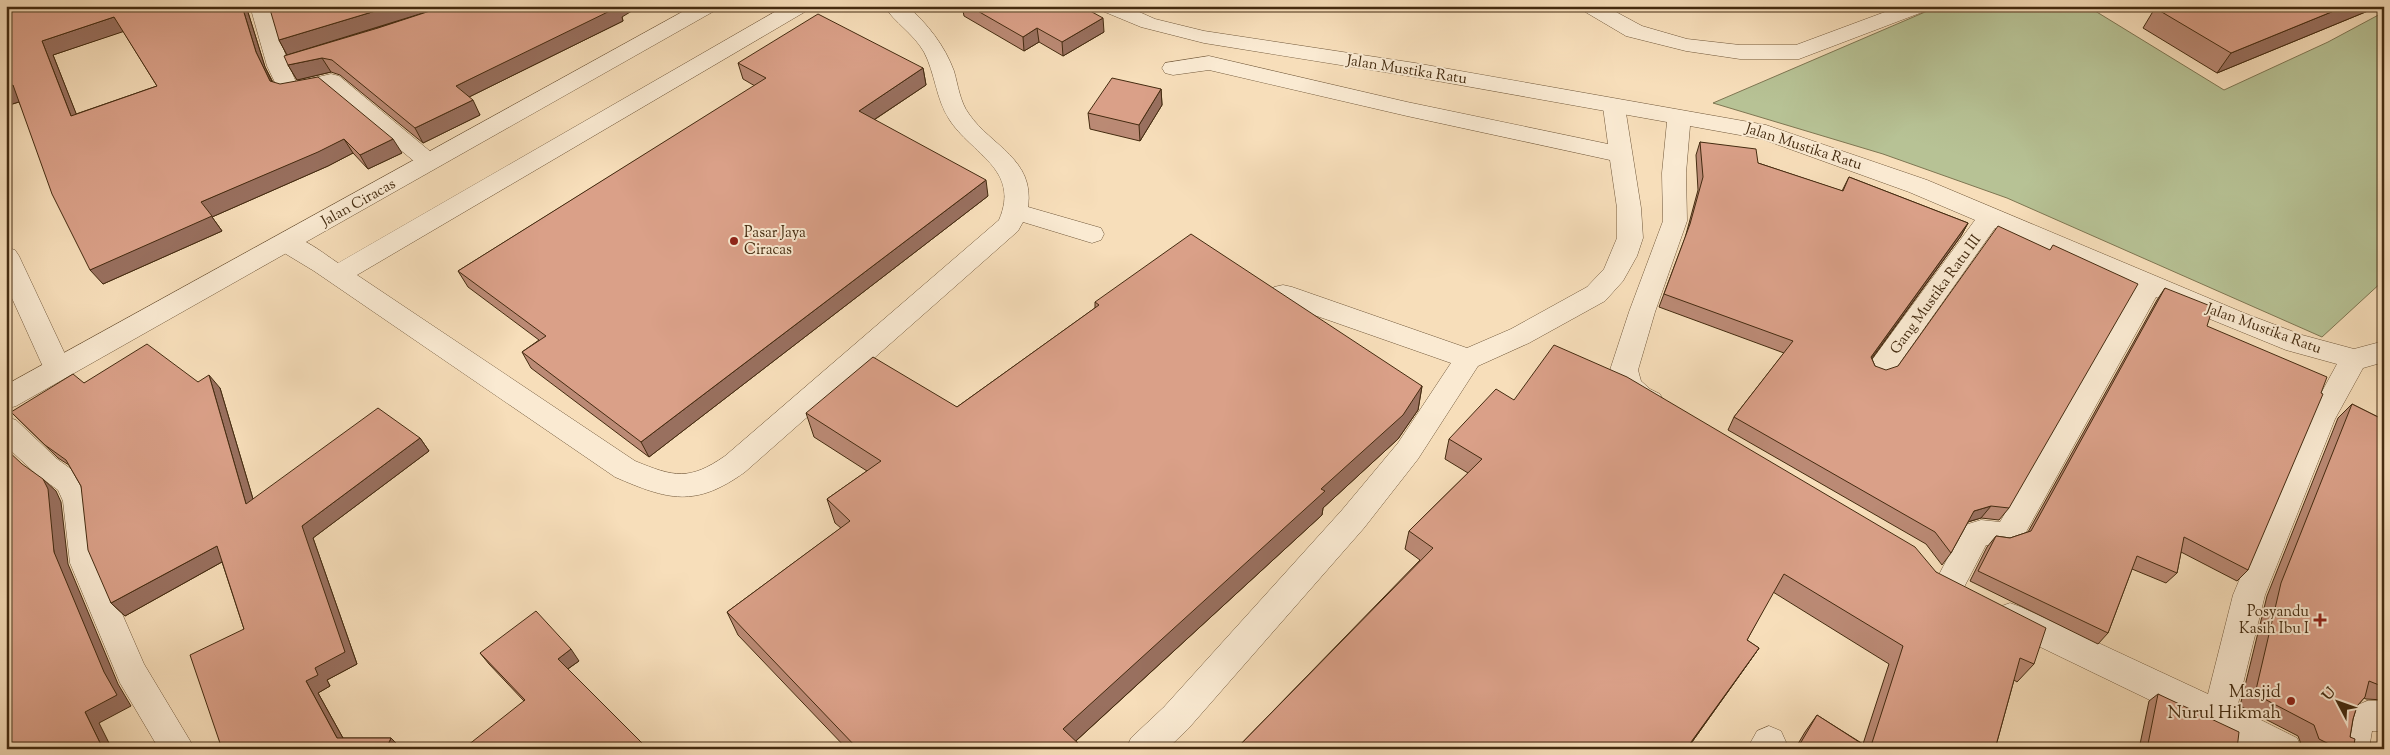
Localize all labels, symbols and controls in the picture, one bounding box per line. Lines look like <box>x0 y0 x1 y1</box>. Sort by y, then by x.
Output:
street label: Jalan Mustika Ratu <box>1344 50 1469 90</box>
street label: Jalan Mustika Ratu <box>1742 118 1865 176</box>
street label: Jalan Ciracas <box>317 174 400 233</box>
place label: Pasar Jaya Ciracas <box>744 223 806 261</box>
street label: Gang Mustika Ratu III <box>1886 231 1987 359</box>
marker: Pasar Jaya Ciracas <box>728 235 740 247</box>
street label: Jalan Mustika Ratu <box>2202 298 2324 360</box>
place label: Posyandu Kasih Ibu I <box>2239 602 2309 640</box>
marker: Posyandu Kasih Ibu I <box>2313 613 2327 627</box>
north arrow <box>2312 678 2362 728</box>
place label: Masjid Nurul Hikmah <box>2167 680 2281 727</box>
text: U <box>2318 683 2341 706</box>
marker: Masjid Nurul Hikmah <box>2285 695 2297 707</box>

